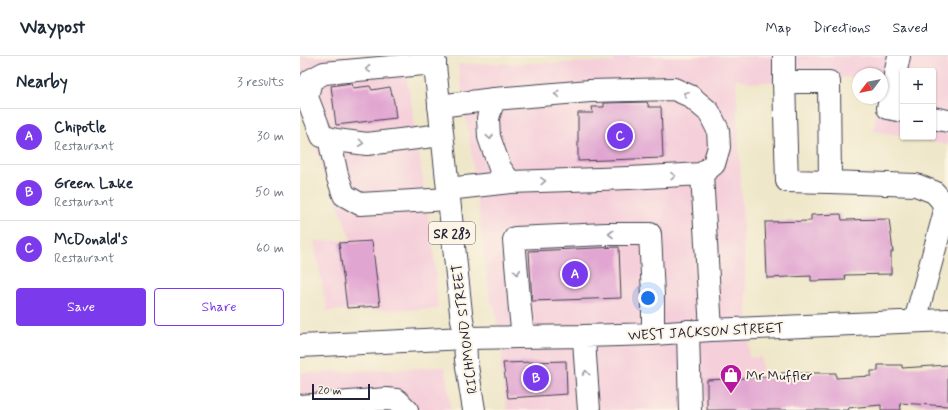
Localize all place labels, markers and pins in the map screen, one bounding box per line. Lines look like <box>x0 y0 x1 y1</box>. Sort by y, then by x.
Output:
pin: C <box>607 121 633 151</box>
pin: A <box>562 259 588 289</box>
shop icon: Mr Muffler <box>718 362 744 395</box>
pin: B <box>523 363 549 393</box>
place label: Mr Muffler <box>746 367 813 385</box>

